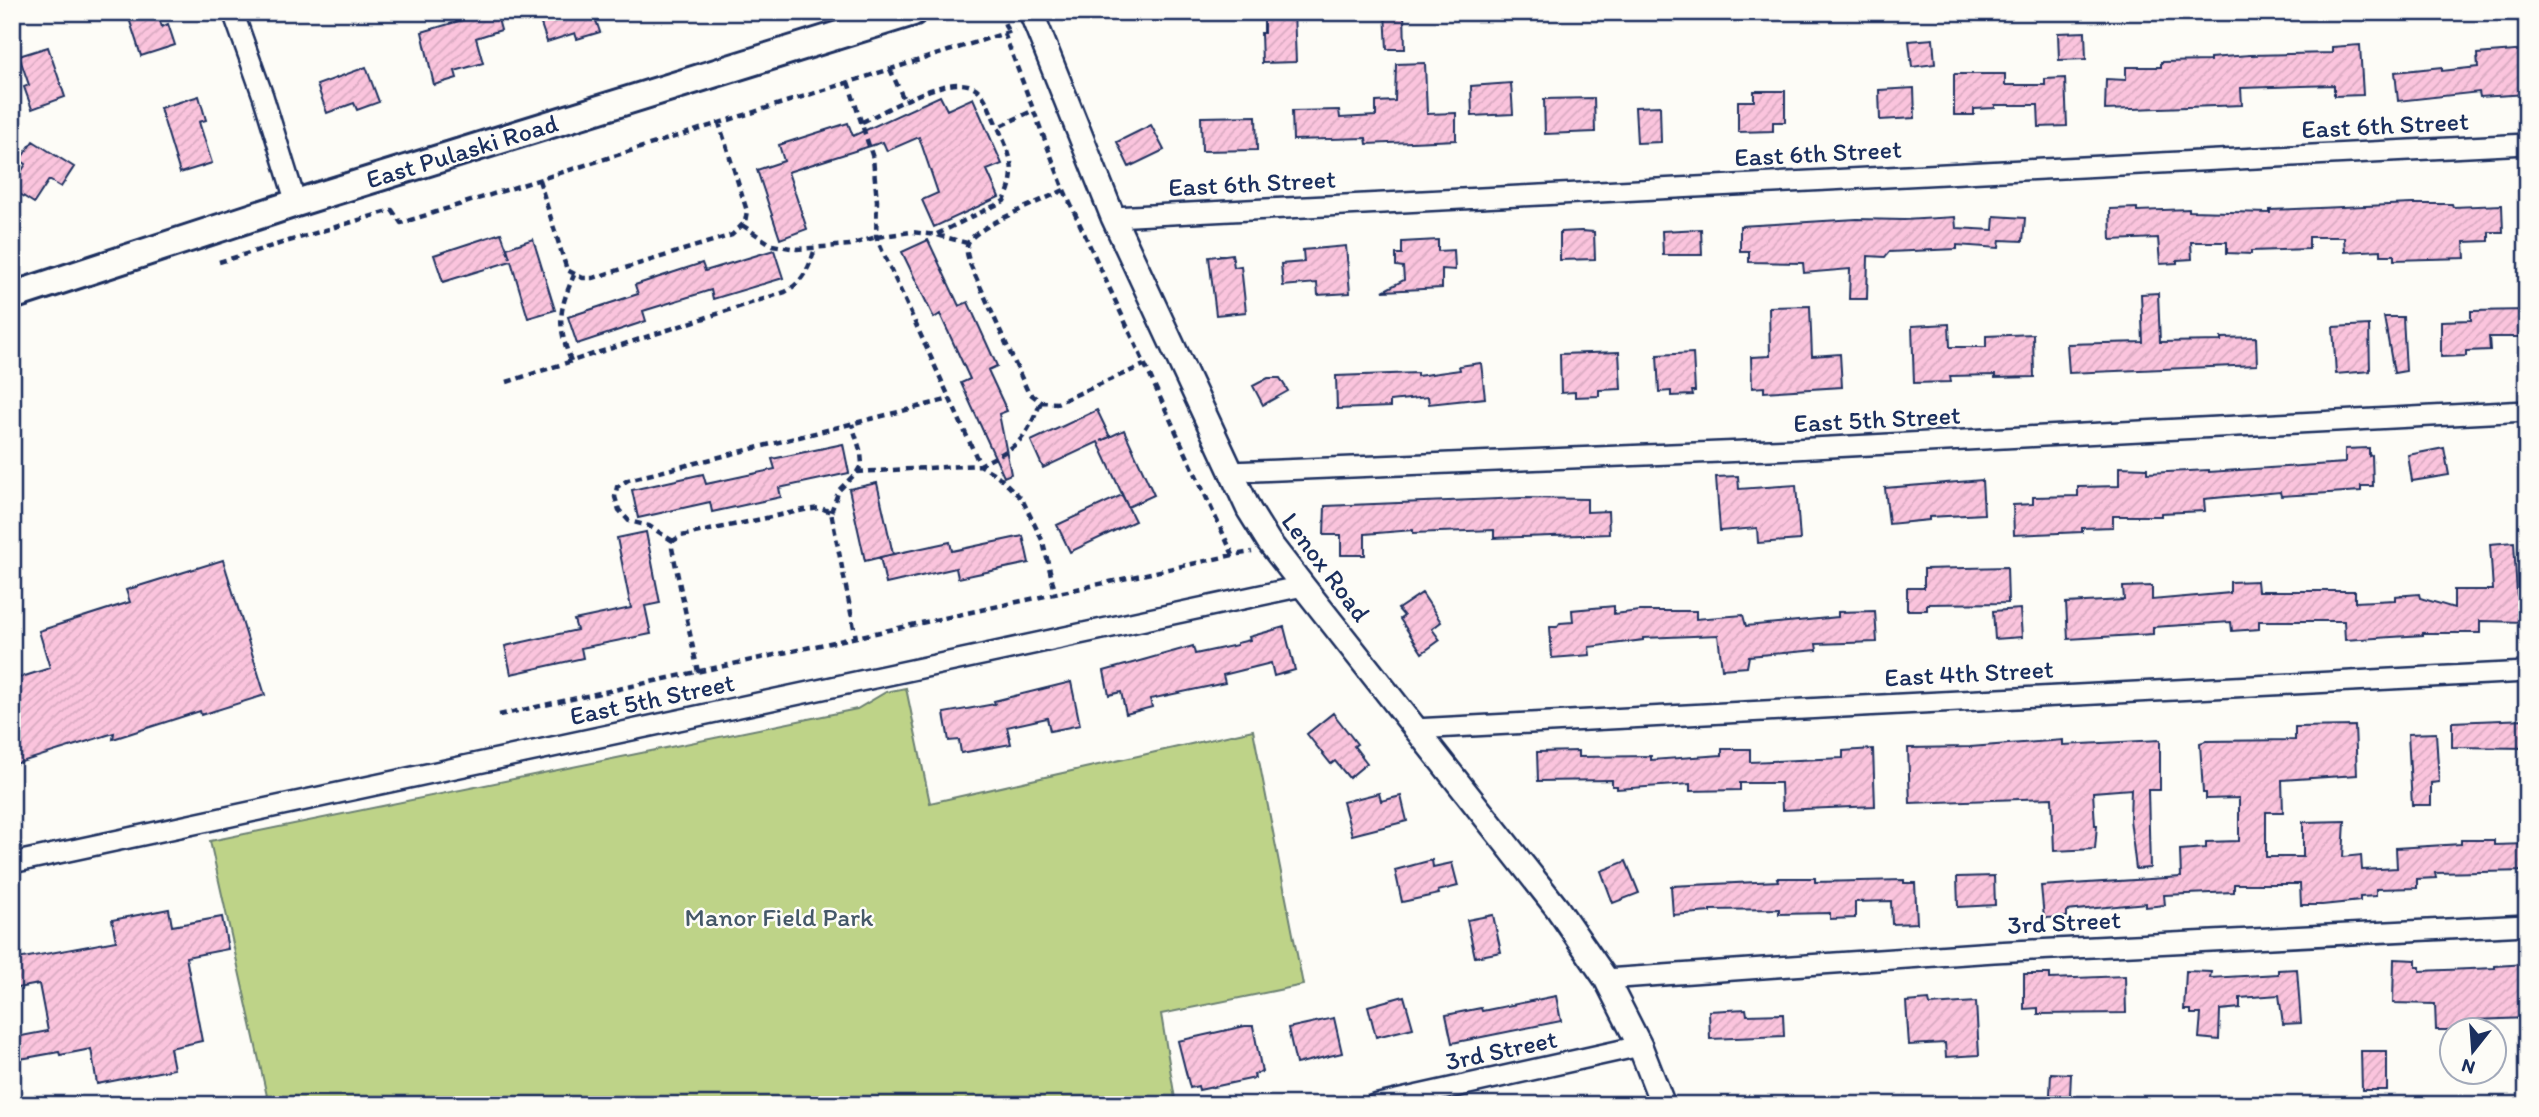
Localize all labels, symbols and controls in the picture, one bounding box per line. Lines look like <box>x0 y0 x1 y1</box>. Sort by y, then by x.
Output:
street label: East 6th Street <box>2300 105 2470 145</box>
street label: East Pulaski Road <box>362 107 562 195</box>
street label: East 6th Street <box>1733 133 1903 173</box>
street label: East 6th Street <box>1167 163 1337 203</box>
street label: East 5th Street <box>1793 399 1962 439</box>
street label: Lenox Road <box>1275 506 1377 628</box>
street label: East 4th Street <box>1884 653 2055 693</box>
street label: East 5th Street <box>567 666 737 732</box>
park label: Manor Field Park <box>685 901 874 933</box>
street label: 3rd Street <box>2007 903 2122 941</box>
north arrow <box>2438 1016 2508 1086</box>
street label: 3rd Street <box>1442 1023 1560 1077</box>
text: N <box>2459 1054 2478 1080</box>

